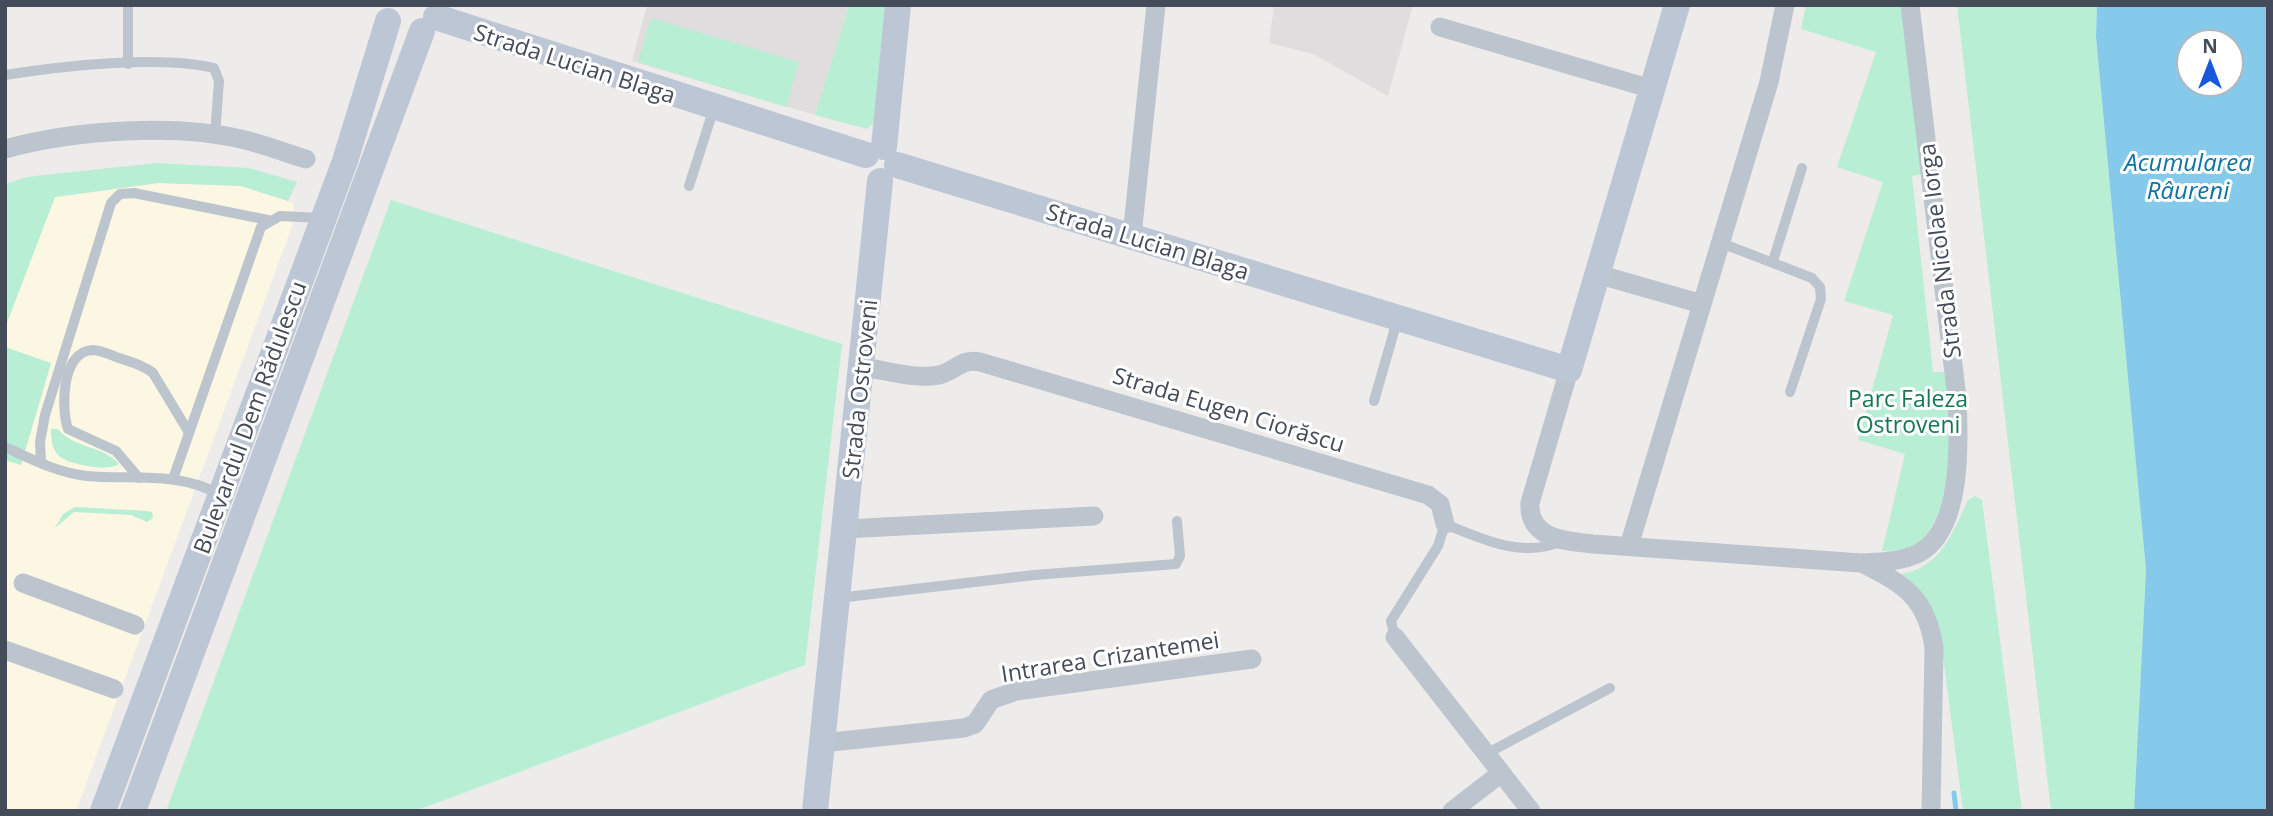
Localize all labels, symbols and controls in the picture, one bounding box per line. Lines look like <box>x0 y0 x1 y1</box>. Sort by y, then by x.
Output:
street label: Strada Lucian Blaga <box>470 15 680 111</box>
north arrow <box>2175 28 2245 98</box>
text: N <box>2202 33 2218 59</box>
street label: Strada Nicolae Iorga <box>1910 142 1968 360</box>
water label: Acumularea Râureni <box>2122 145 2252 206</box>
street label: Strada Lucian Blaga <box>1043 195 1253 287</box>
street label: Bulevardul Dem Rădulescu <box>185 276 313 558</box>
street label: Strada Ostroveni <box>834 298 884 480</box>
street label: Strada Eugen Ciorăscu <box>1109 359 1349 459</box>
park label: Parc Faleza Ostroveni <box>1848 382 1968 440</box>
street label: Intrarea Crizantemei <box>999 623 1221 689</box>

